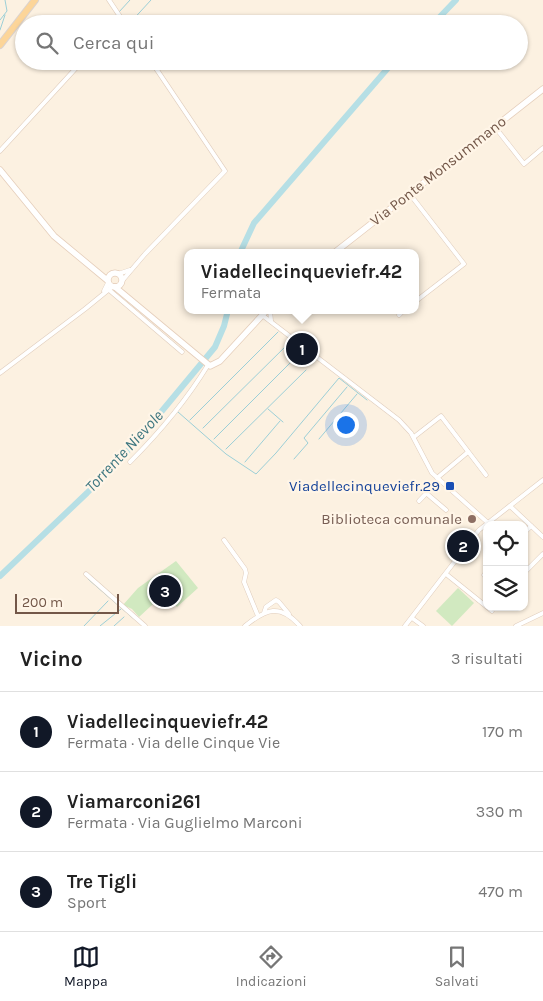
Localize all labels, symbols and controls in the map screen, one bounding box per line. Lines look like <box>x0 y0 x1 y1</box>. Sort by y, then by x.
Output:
search box <box>15 15 528 70</box>
icon: search <box>33 29 61 57</box>
text: Cerca qui <box>73 32 154 54</box>
street label: Via Ponte Monsummano <box>366 112 510 230</box>
popup <box>184 249 419 314</box>
text: Viadellecinqueviefr.42 <box>201 261 402 283</box>
text: Fermata <box>201 283 261 302</box>
pin: 1 <box>286 330 318 368</box>
water label: Torrente Nievole <box>81 406 167 496</box>
your location <box>333 412 359 438</box>
place label: Viadellecinqueviefr.29 <box>289 477 440 495</box>
marker: Viadellecinqueviefr.29 <box>444 480 456 492</box>
place label: Biblioteca comunale <box>321 510 462 528</box>
marker: Biblioteca comunale <box>466 513 478 525</box>
map controls <box>483 521 528 611</box>
button: locate <box>483 521 528 566</box>
pin: 2 <box>447 527 479 565</box>
button: layers <box>483 566 528 611</box>
pin: 3 <box>149 572 181 610</box>
scale bar <box>15 591 119 614</box>
text: 200 m <box>22 594 63 611</box>
text: Vicino <box>20 647 83 671</box>
text: 3 risultati <box>451 649 523 668</box>
text: Viadellecinqueviefr.42 <box>67 711 268 733</box>
text: 1 <box>33 722 39 741</box>
text: 170 m <box>482 722 523 741</box>
text: Fermata · Via delle Cinque Vie <box>67 733 280 752</box>
text: Viamarconi261 <box>67 791 201 813</box>
text: 2 <box>31 802 41 821</box>
text: 330 m <box>476 802 523 821</box>
text: Fermata · Via Guglielmo Marconi <box>67 813 302 832</box>
text: Tre Tigli <box>67 871 137 893</box>
text: 3 <box>31 882 41 901</box>
text: 470 m <box>478 882 523 901</box>
text: Sport <box>67 893 107 912</box>
tab: Mappa <box>64 943 108 990</box>
tab: Indicazioni <box>236 943 307 990</box>
tab: Salvati <box>435 943 479 990</box>

